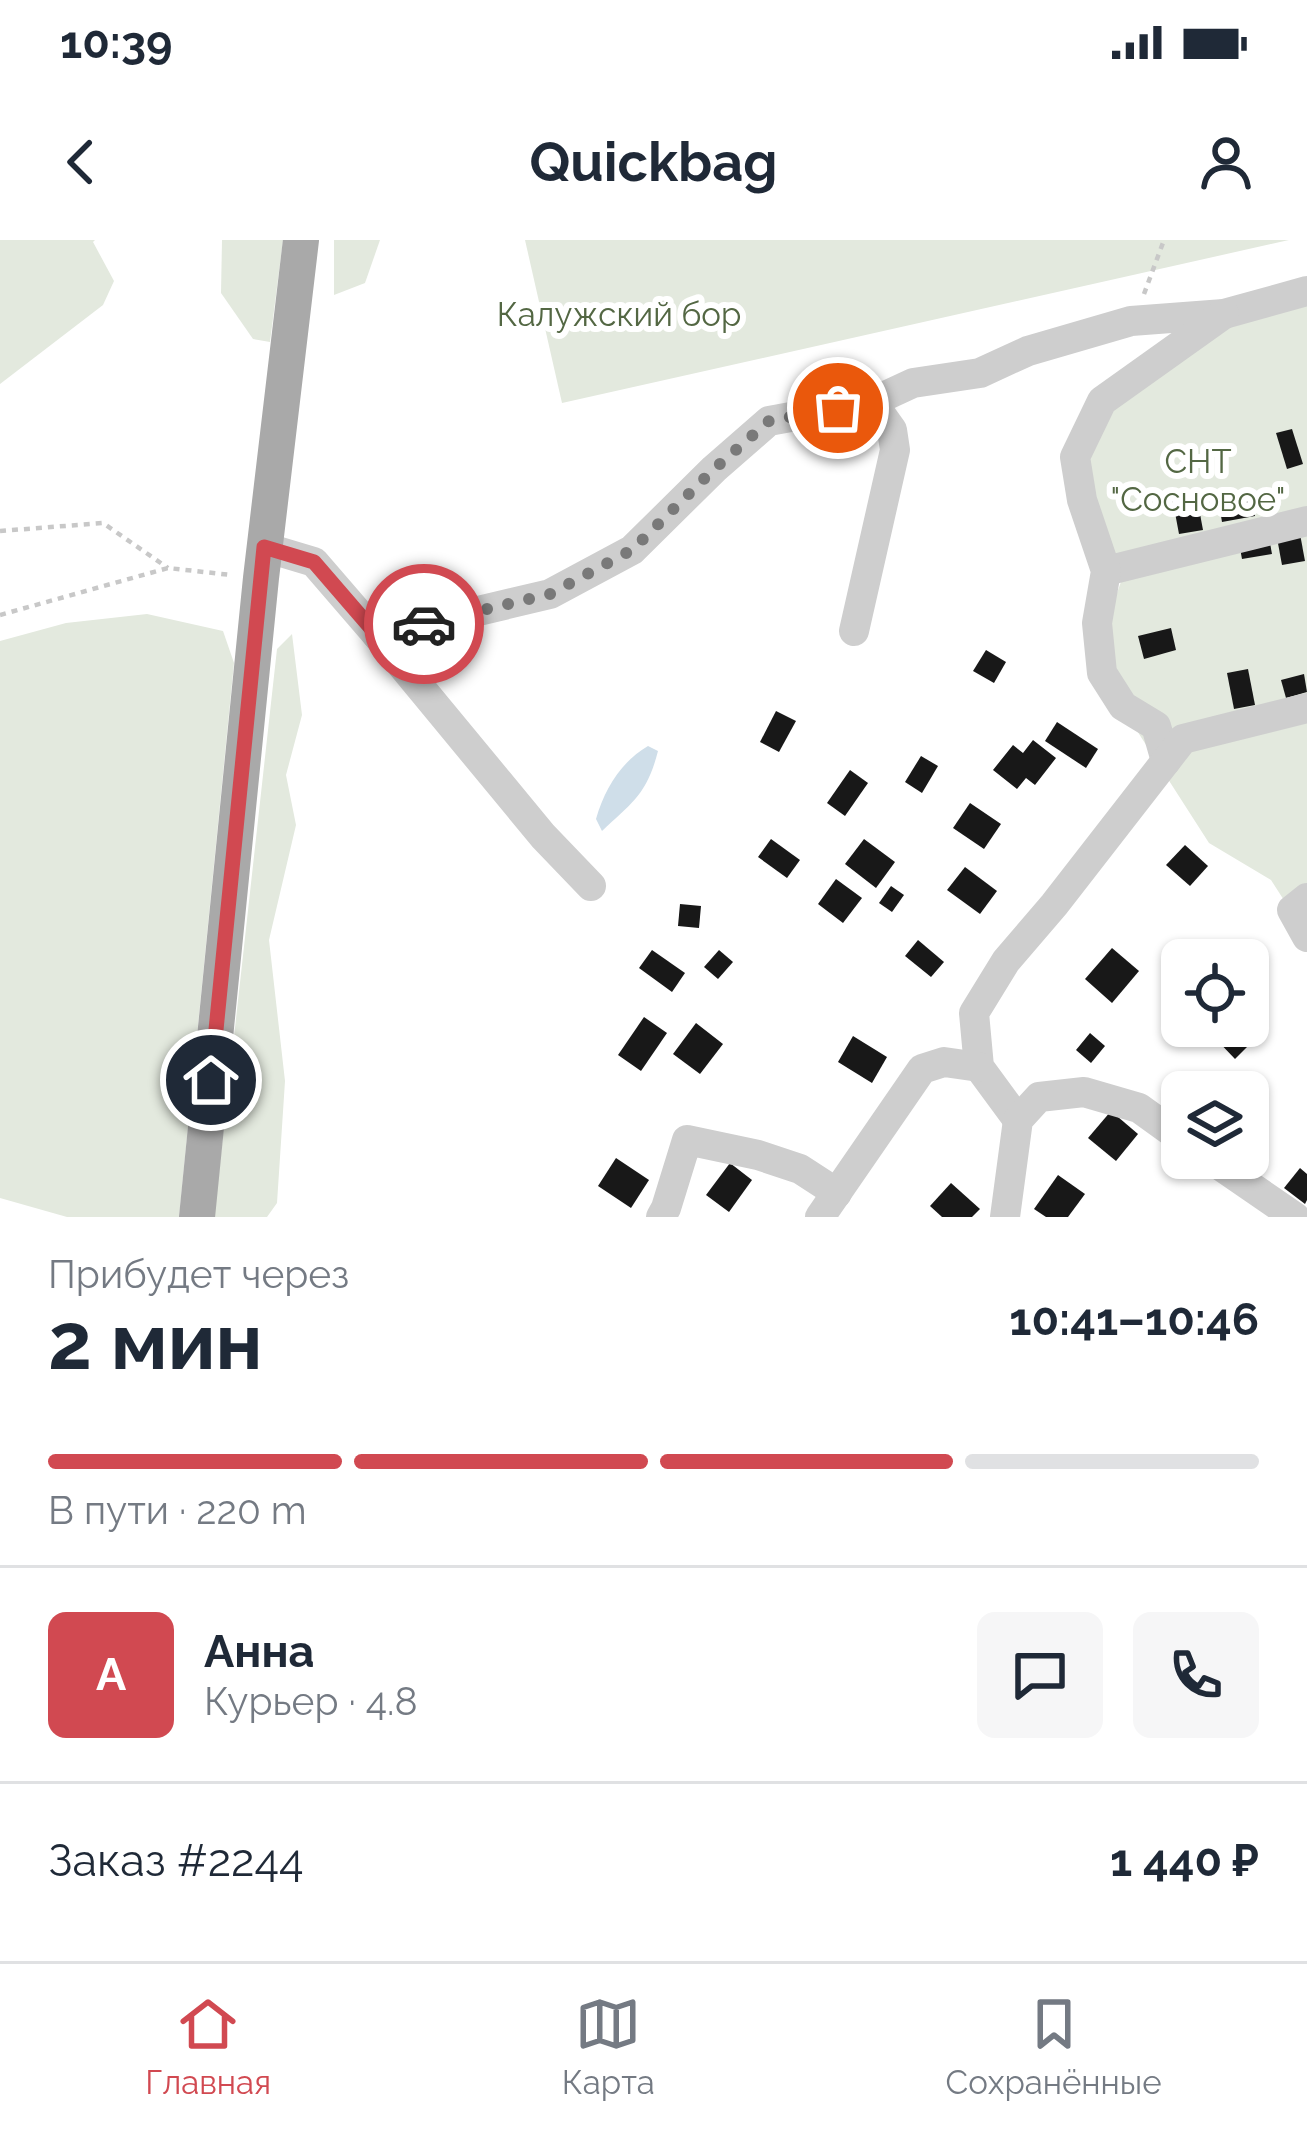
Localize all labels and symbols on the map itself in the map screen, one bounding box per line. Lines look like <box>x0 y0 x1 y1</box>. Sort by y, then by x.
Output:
park label: Калужский бор <box>497 295 741 334</box>
pin <box>787 357 889 459</box>
park label: СНТ "Сосновое" <box>1111 442 1285 519</box>
courier <box>364 564 484 684</box>
pin <box>160 1029 262 1131</box>

